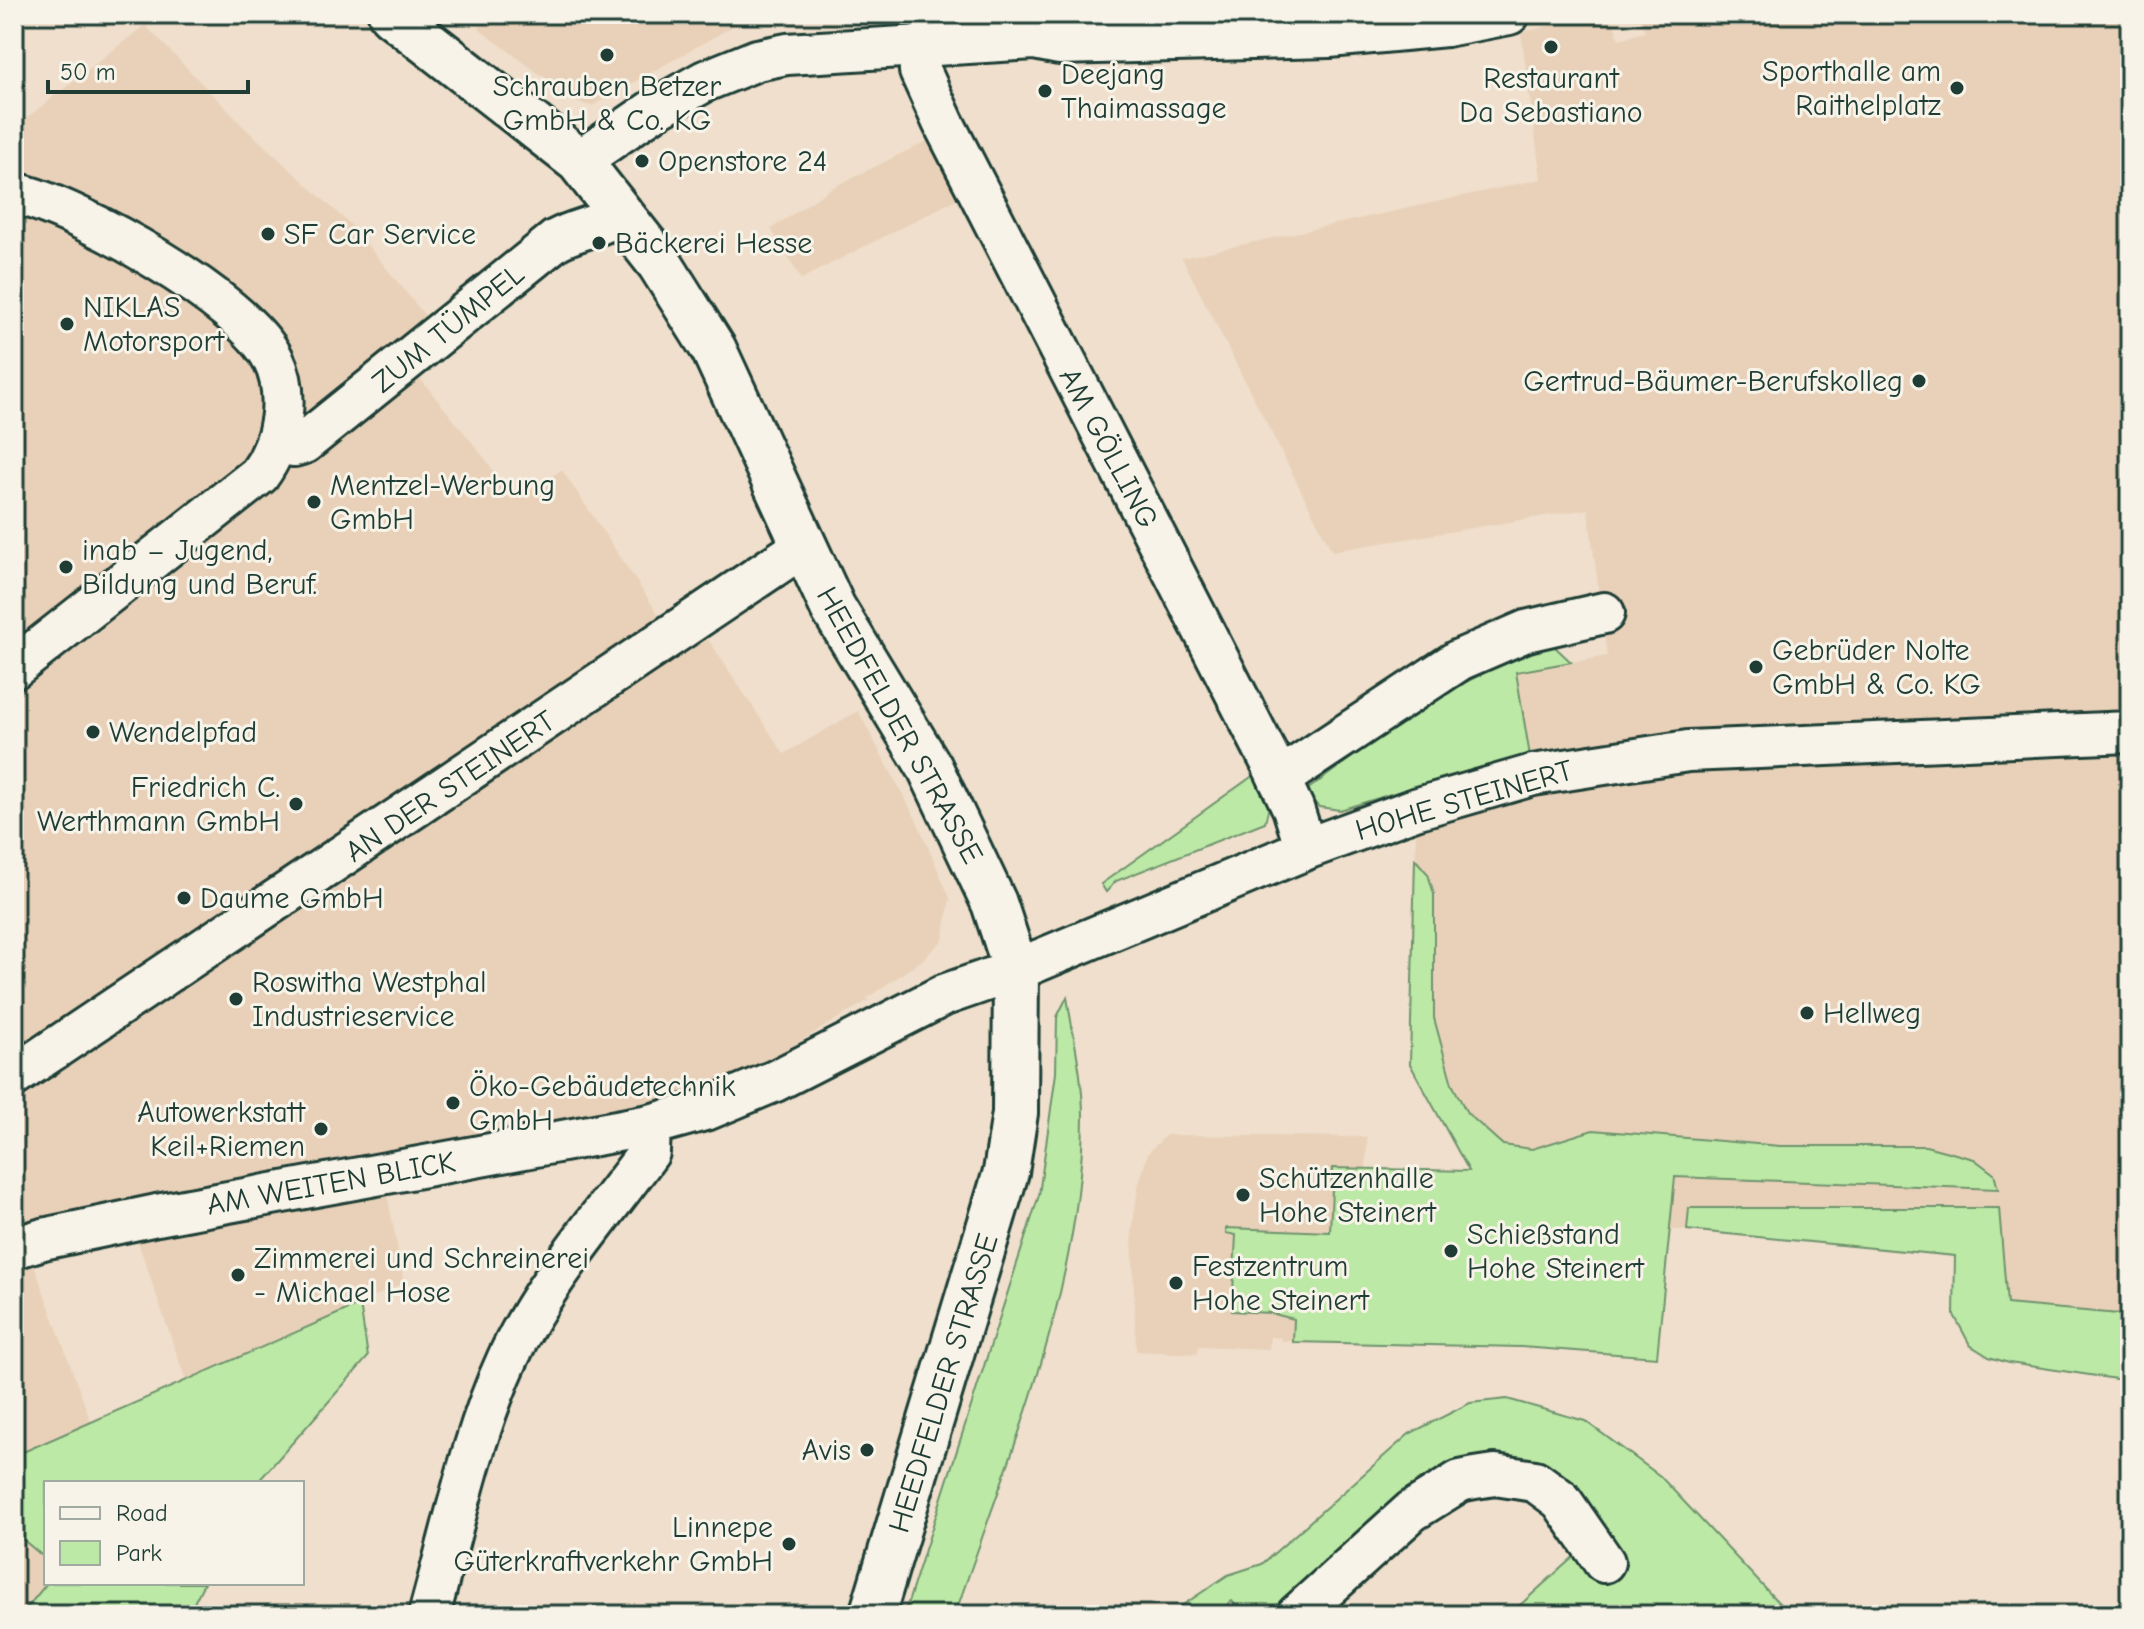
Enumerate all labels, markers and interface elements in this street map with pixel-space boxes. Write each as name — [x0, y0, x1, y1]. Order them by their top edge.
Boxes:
marker: Restaurant Da Sebastiano — [1542, 38, 1560, 56]
scale bar — [48, 44, 248, 94]
marker: Schrauben Betzer GmbH & Co. KG — [598, 46, 616, 64]
place label: Sporthalle am Raithelplatz — [1762, 54, 1941, 123]
place label: Deejang Thaimassage — [1061, 57, 1227, 126]
text: 50 m — [60, 58, 116, 86]
place label: Restaurant Da Sebastiano — [1459, 61, 1643, 130]
place label: Schrauben Betzer GmbH & Co. KG — [493, 69, 721, 138]
marker: Sporthalle am Raithelplatz — [1948, 79, 1966, 97]
marker: Deejang Thaimassage — [1036, 82, 1054, 100]
place label: Openstore 24 — [658, 144, 827, 179]
marker: Openstore 24 — [633, 152, 651, 170]
place label: SF Car Service — [284, 217, 476, 252]
marker: SF Car Service — [259, 225, 277, 243]
place label: Bäckerei Hesse — [615, 226, 812, 261]
marker: Bäckerei Hesse — [590, 234, 608, 252]
street label: ZUM TÜMPEL — [366, 257, 531, 400]
place label: NIKLAS Motorsport — [83, 290, 225, 359]
marker: NIKLAS Motorsport — [58, 315, 76, 333]
street label: AM GÖLLING — [1052, 362, 1165, 534]
place label: Gertrud-Bäumer-Berufskolleg — [1523, 364, 1903, 399]
marker: Gertrud-Bäumer-Berufskolleg — [1910, 372, 1928, 390]
place label: Mentzel-Werbung GmbH — [330, 468, 555, 537]
marker: Mentzel-Werbung GmbH — [305, 493, 323, 511]
place label: inab – Jugend, Bildung und Beruf. — [82, 533, 317, 602]
marker: inab – Jugend, Bildung und Beruf. — [57, 558, 75, 576]
street label: HEEDFELDER STRASSE — [809, 581, 990, 870]
place label: Gebrüder Nolte GmbH & Co. KG — [1772, 633, 1981, 702]
marker: Gebrüder Nolte GmbH & Co. KG — [1747, 658, 1765, 676]
street label: AN DER STEINERT — [339, 703, 562, 870]
place label: Wendelpfad — [109, 715, 257, 750]
marker: Wendelpfad — [84, 723, 102, 741]
street label: HOHE STEINERT — [1352, 753, 1577, 848]
place label: Friedrich C. Werthmann GmbH — [37, 770, 280, 839]
marker: Friedrich C. Werthmann GmbH — [287, 795, 305, 813]
place label: Daume GmbH — [200, 881, 384, 916]
marker: Daume GmbH — [175, 889, 193, 907]
place label: Roswitha Westphal Industrieservice — [252, 965, 487, 1034]
marker: Roswitha Westphal Industrieservice — [227, 990, 245, 1008]
place label: Hellweg — [1823, 996, 1921, 1031]
marker: Hellweg — [1798, 1004, 1816, 1022]
place label: Öko-Gebäudetechnik GmbH — [469, 1069, 736, 1138]
marker: Öko-Gebäudetechnik GmbH — [444, 1094, 462, 1112]
place label: Autowerkstatt Keil+Riemen — [137, 1095, 306, 1164]
marker: Autowerkstatt Keil+Riemen — [312, 1120, 330, 1138]
street label: AM WEITEN BLICK — [204, 1144, 458, 1223]
place label: Schützenhalle Hohe Steinert — [1259, 1161, 1437, 1230]
marker: Schützenhalle Hohe Steinert — [1234, 1186, 1252, 1204]
place label: Schießstand Hohe Steinert — [1467, 1217, 1645, 1286]
street label: HEEDFELDER STRASSE — [881, 1229, 1006, 1537]
place label: Zimmerei und Schreinerei - Michael Hose — [254, 1241, 589, 1310]
marker: Schießstand Hohe Steinert — [1442, 1242, 1460, 1260]
place label: Festzentrum Hohe Steinert — [1192, 1249, 1370, 1318]
marker: Zimmerei und Schreinerei - Michael Hose — [229, 1266, 247, 1284]
marker: Festzentrum Hohe Steinert — [1167, 1274, 1185, 1292]
place label: Avis — [802, 1433, 851, 1468]
marker: Avis — [858, 1441, 876, 1459]
legend — [44, 1481, 304, 1585]
text: Road — [116, 1499, 168, 1527]
place label: Linnepe Güterkraftverkehr GmbH — [453, 1510, 773, 1579]
marker: Linnepe Güterkraftverkehr GmbH — [780, 1535, 798, 1553]
text: Park — [116, 1539, 162, 1567]

